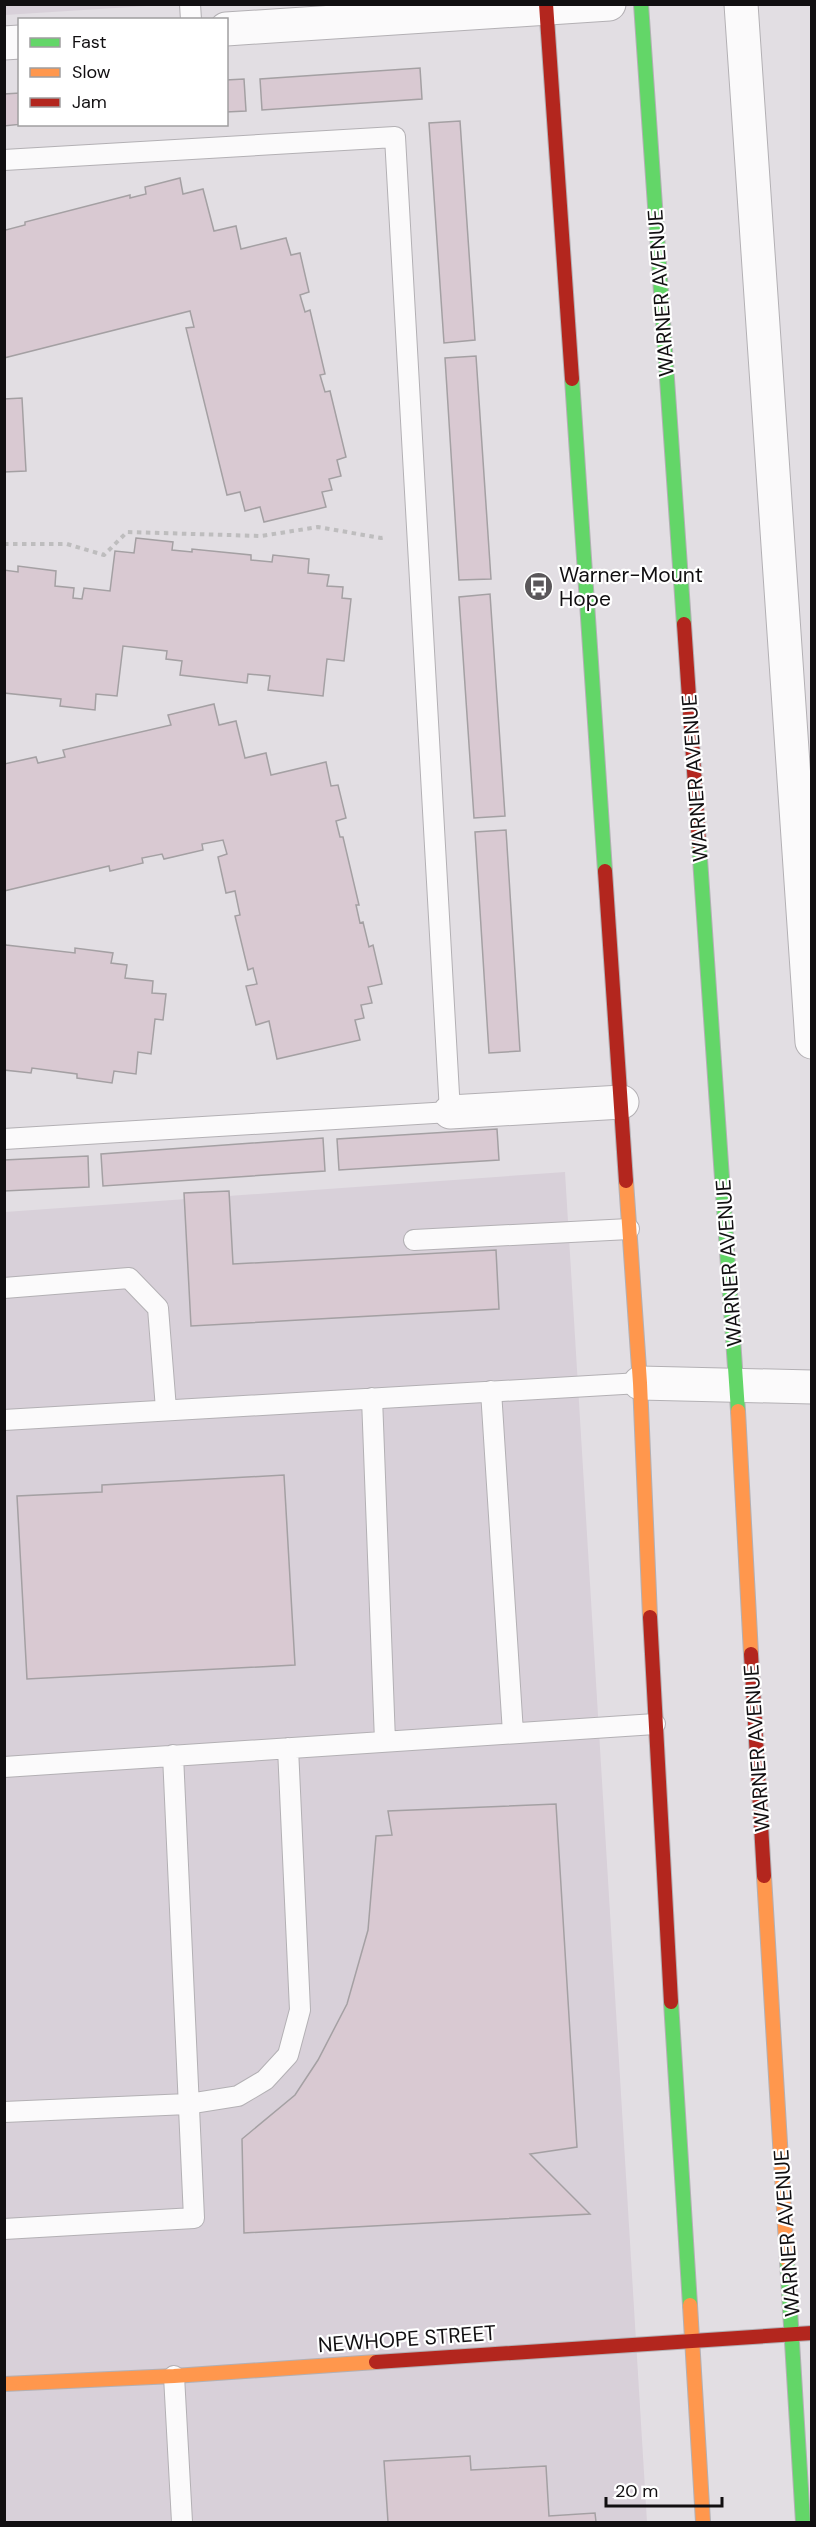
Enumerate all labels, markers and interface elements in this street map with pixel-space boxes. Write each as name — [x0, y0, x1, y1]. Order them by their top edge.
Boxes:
legend — [18, 18, 228, 126]
text: Fast — [72, 30, 107, 54]
text: Slow — [72, 60, 111, 84]
text: Jam — [72, 90, 107, 114]
street label: WARNER AVENUE — [641, 208, 681, 378]
place label: Warner-Mount Hope — [559, 561, 703, 613]
bus stop icon: Warner-Mount Hope — [522, 571, 554, 603]
street label: WARNER AVENUE — [675, 693, 715, 863]
street label: WARNER AVENUE — [709, 1178, 749, 1348]
street label: WARNER AVENUE — [737, 1663, 777, 1833]
street label: WARNER AVENUE — [767, 2148, 807, 2318]
street label: NEWHOPE STREET — [317, 2319, 497, 2359]
scale bar — [606, 2470, 722, 2508]
text: 20 m — [615, 2479, 658, 2503]

